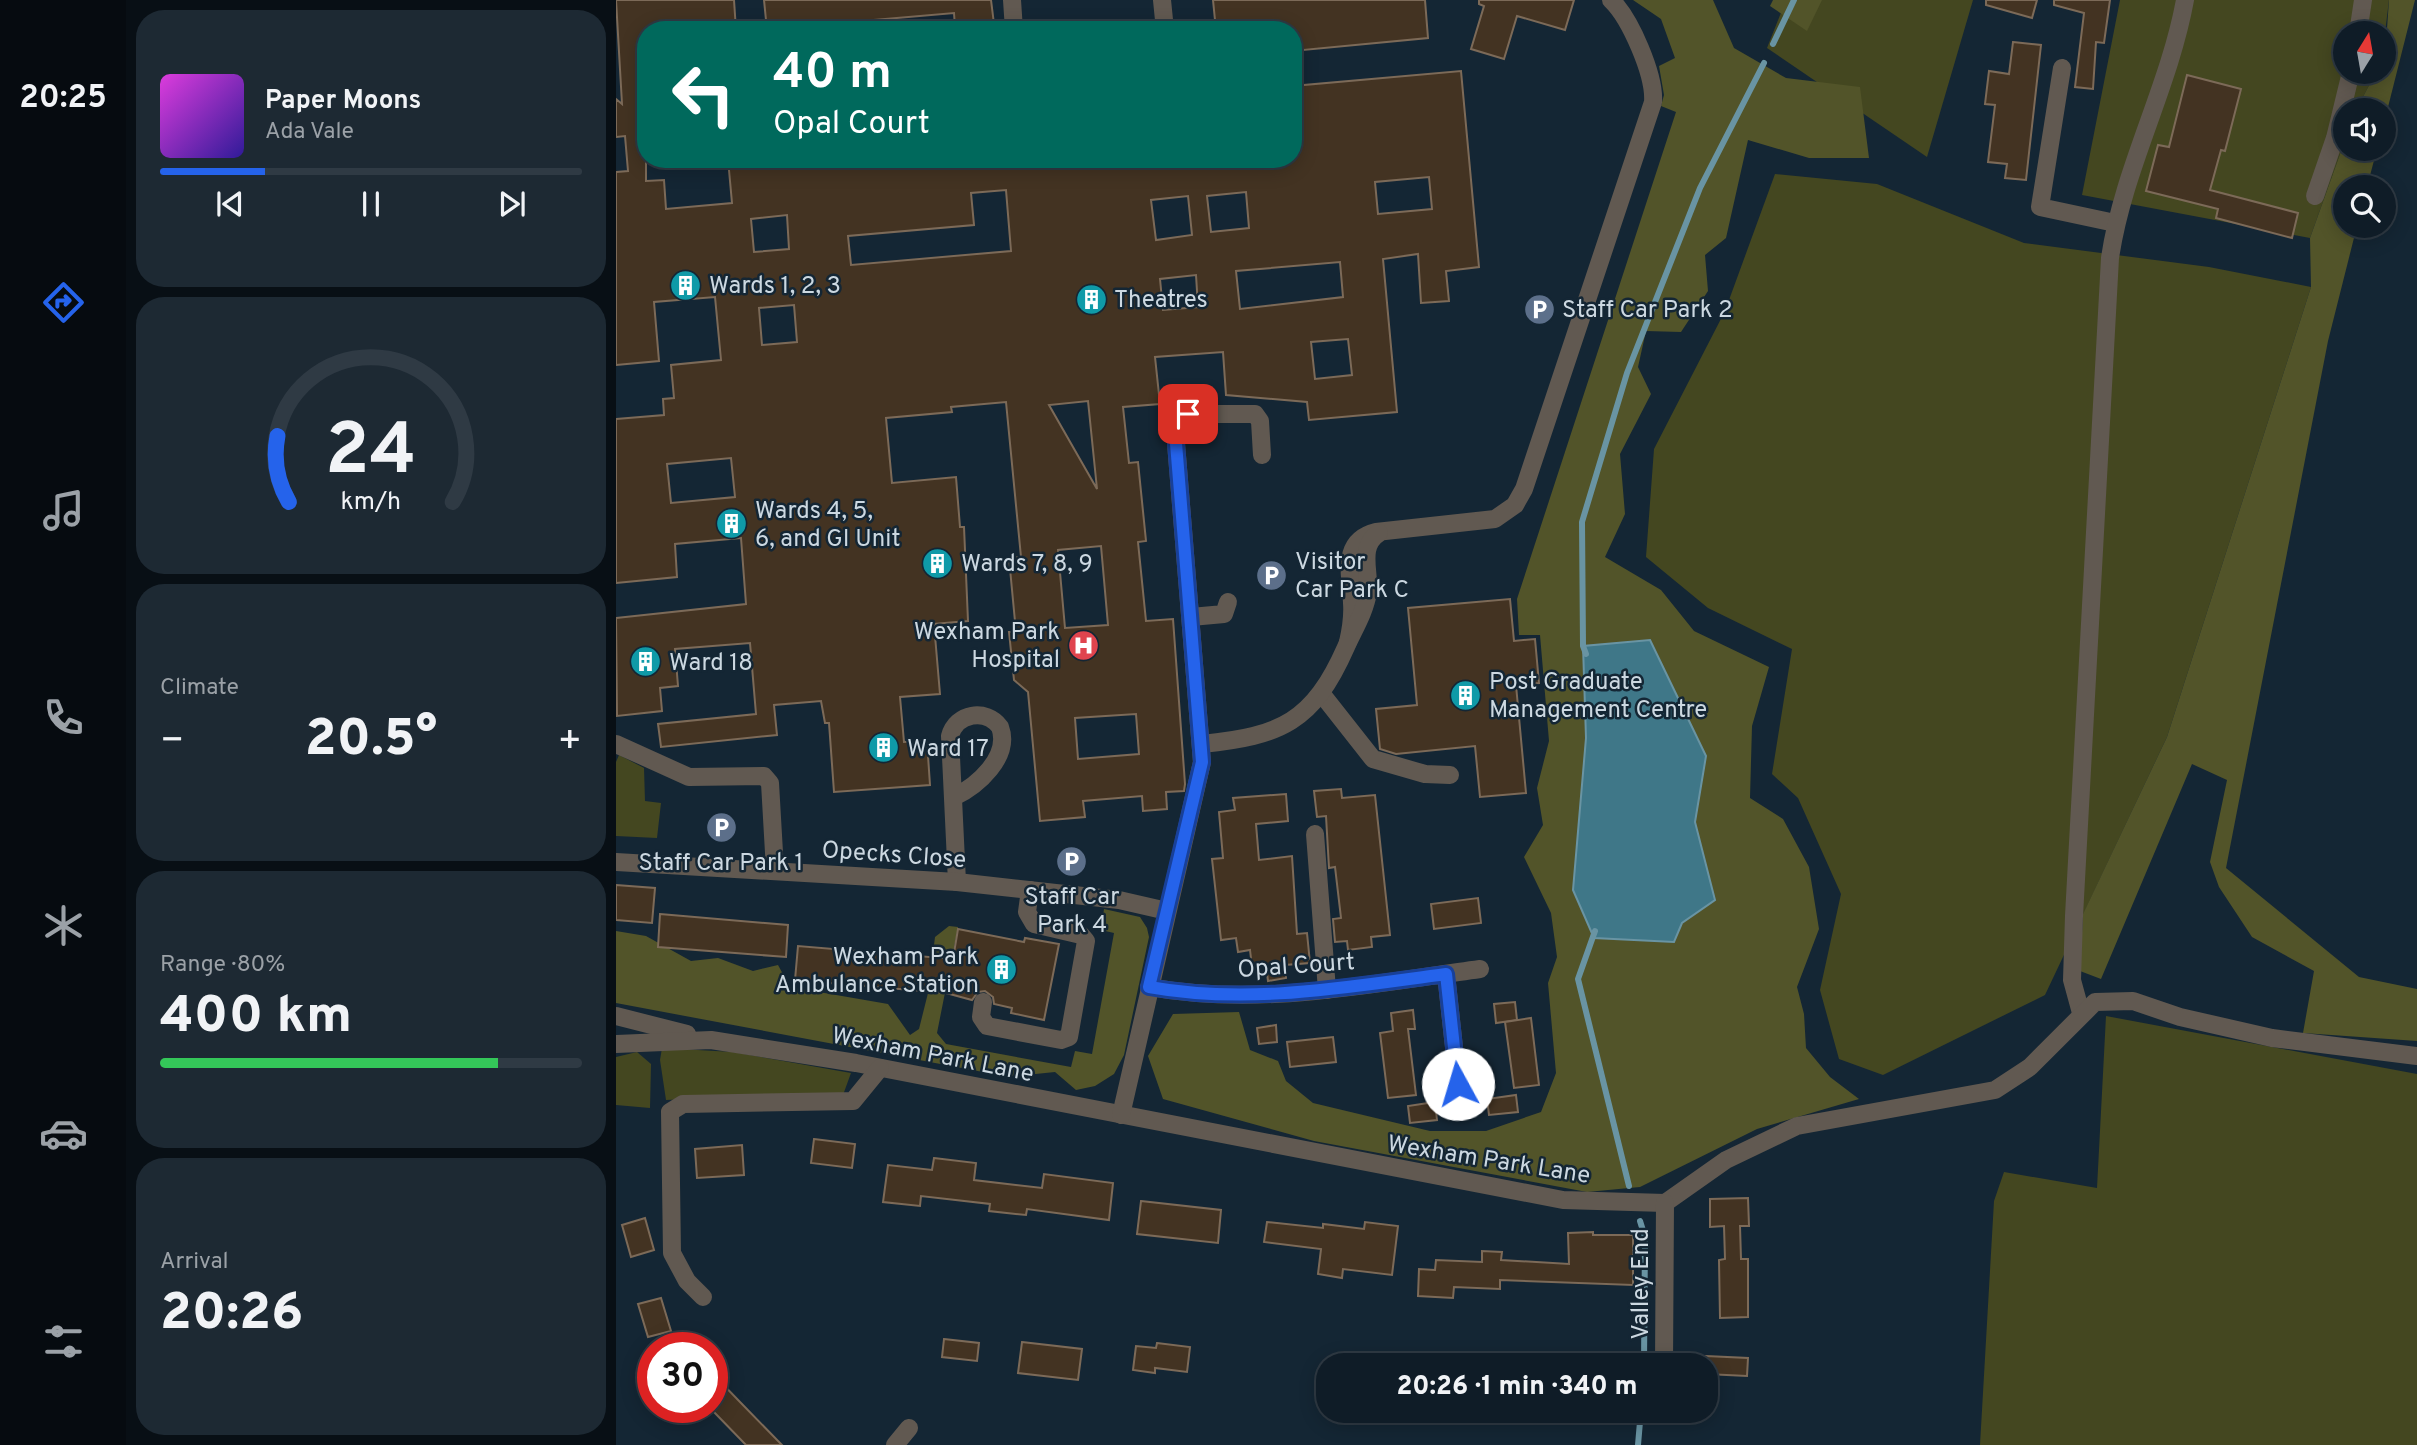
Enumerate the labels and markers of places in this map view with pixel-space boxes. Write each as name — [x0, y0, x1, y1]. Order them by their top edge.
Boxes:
building icon: Wards 1, 2, 3 — [669, 268, 703, 302]
place label: Wards 1, 2, 3 — [709, 272, 841, 302]
building icon: Theatres — [1074, 282, 1108, 316]
place label: Theatres — [1114, 286, 1208, 316]
parking icon: Staff Car Park 2 — [1522, 292, 1556, 326]
place label: Staff Car Park 2 — [1562, 296, 1733, 326]
pin — [1158, 384, 1218, 444]
place label: Wards 4, 5, 6, and GI Unit — [755, 497, 900, 555]
building icon: Wards 4, 5, 6, and GI Unit — [715, 507, 749, 541]
building icon: Wards 7, 8, 9 — [921, 546, 955, 580]
place label: Visitor Car Park C — [1295, 548, 1409, 606]
place label: Wards 7, 8, 9 — [961, 550, 1093, 580]
parking icon: Visitor Car Park C — [1255, 558, 1289, 592]
place label: Wexham Park Hospital — [914, 618, 1060, 676]
hospital icon: Wexham Park Hospital — [1066, 628, 1100, 662]
building icon: Ward 18 — [629, 645, 663, 679]
place label: Ward 18 — [669, 649, 753, 679]
place label: Post Graduate Management Centre — [1489, 668, 1707, 726]
building icon: Post Graduate Management Centre — [1449, 678, 1483, 712]
building icon: Ward 17 — [867, 731, 901, 765]
place label: Ward 17 — [907, 735, 989, 765]
parking icon: Staff Car Park 1 — [704, 811, 738, 845]
parking icon: Staff Car Park 4 — [1055, 845, 1089, 879]
place label: Staff Car Park 1 — [639, 849, 803, 879]
place label: Staff Car Park 4 — [1024, 883, 1120, 941]
place label: Wexham Park Ambulance Station — [775, 943, 979, 1001]
building icon: Wexham Park Ambulance Station — [985, 953, 1019, 987]

